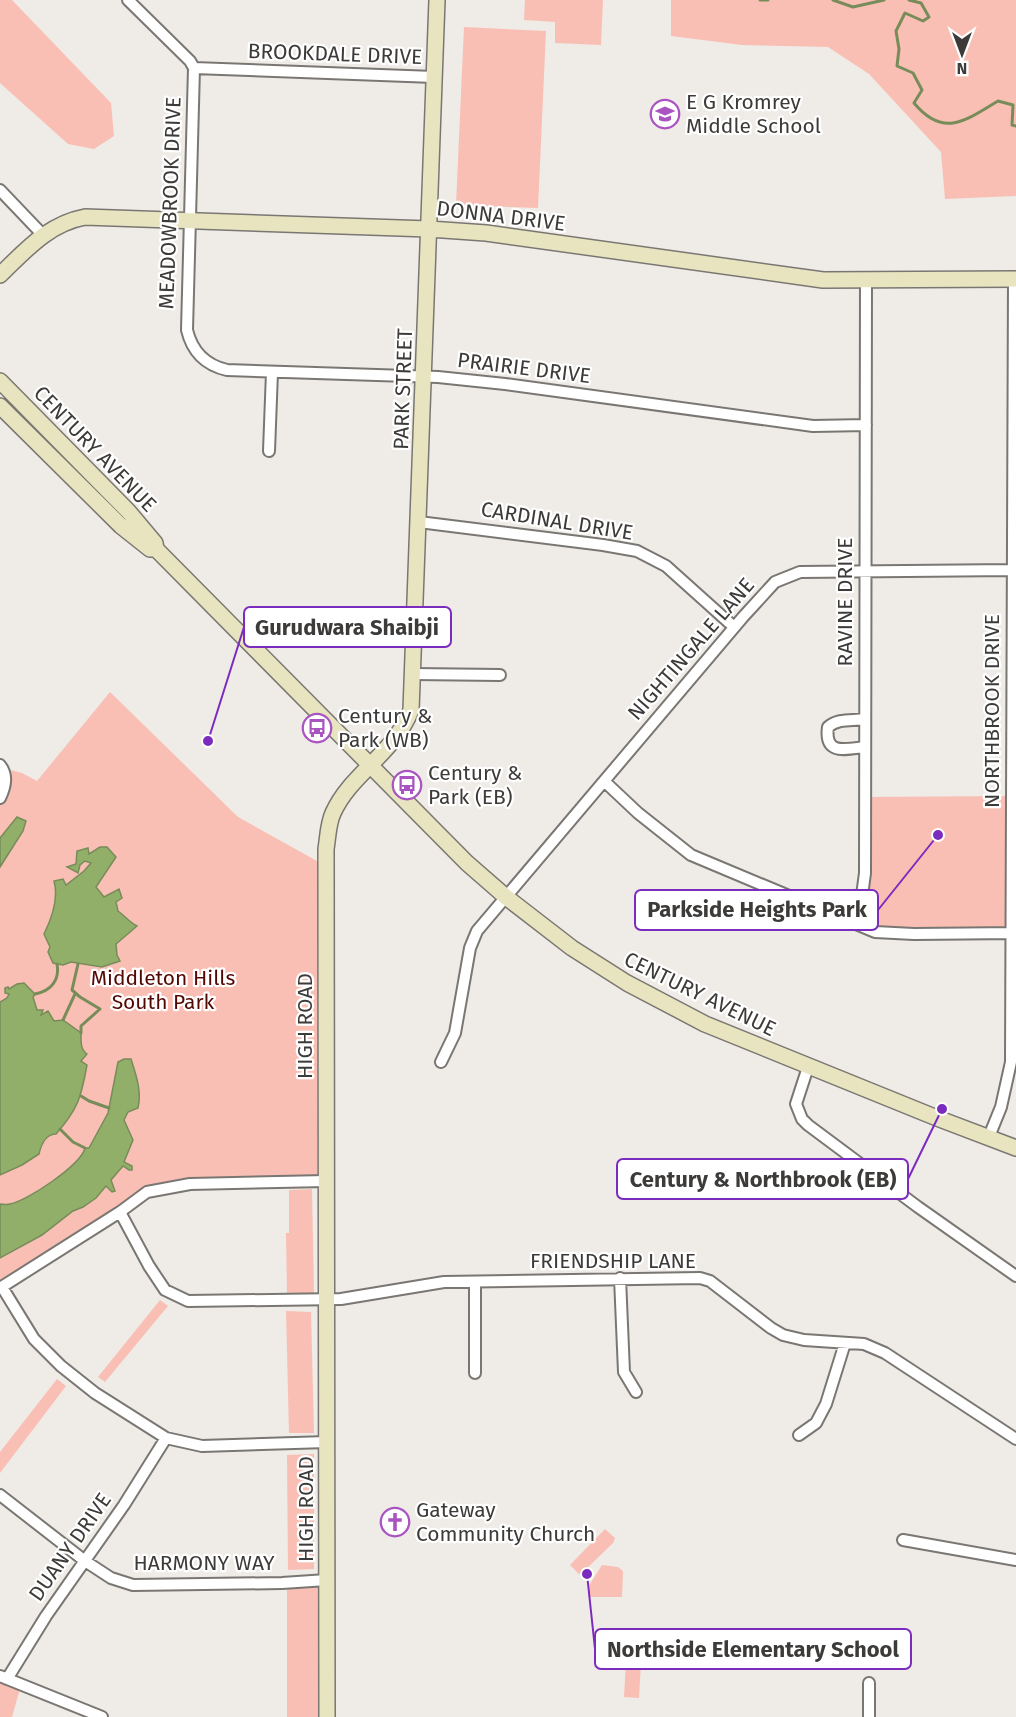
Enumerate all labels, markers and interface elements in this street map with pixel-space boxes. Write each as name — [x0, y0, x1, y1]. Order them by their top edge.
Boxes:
north arrow — [932, 24, 992, 84]
street label: BROOKDALE DRIVE — [247, 38, 423, 70]
text: N — [957, 59, 967, 78]
place label: E G Kromrey Middle School — [686, 89, 821, 139]
street label: MEADOWBROOK DRIVE — [153, 96, 187, 310]
school or university icon: E G Kromrey Middle School — [649, 98, 681, 130]
street label: DONNA DRIVE — [435, 195, 567, 237]
street label: PARK STREET — [388, 328, 418, 450]
street label: PRAIRIE DRIVE — [456, 347, 592, 389]
street label: CENTURY AVENUE — [28, 380, 162, 518]
street label: CARDINAL DRIVE — [479, 496, 635, 546]
street label: RAVINE DRIVE — [832, 538, 858, 666]
street label: NIGHTINGALE LANE — [622, 573, 760, 725]
callout: Gurudwara Shaibji — [244, 607, 451, 647]
text: Gurudwara Shaibji — [255, 614, 439, 641]
street label: NORTHBROOK DRIVE — [979, 614, 1005, 808]
place label: Century & Park (WB) — [338, 703, 432, 753]
bus stop icon: Century & Park (WB) — [301, 712, 333, 744]
place label: Century & Park (EB) — [428, 760, 522, 810]
bus stop icon: Century & Park (EB) — [391, 769, 423, 801]
callout: Parkside Heights Park — [635, 890, 878, 930]
text: Parkside Heights Park — [647, 896, 868, 923]
street label: CENTURY AVENUE — [620, 946, 780, 1042]
park label: Middleton Hills South Park — [91, 965, 235, 1015]
street label: HIGH ROAD — [292, 973, 318, 1079]
callout: Century & Northbrook (EB) — [617, 1159, 908, 1199]
text: Century & Northbrook (EB) — [630, 1166, 896, 1193]
street label: FRIENDSHIP LANE — [530, 1248, 696, 1274]
street label: HIGH ROAD — [293, 1456, 319, 1562]
street label: DUANY DRIVE — [23, 1488, 117, 1606]
place label: Gateway Community Church — [416, 1497, 595, 1547]
church icon: Gateway Community Church — [379, 1506, 411, 1538]
street label: HARMONY WAY — [133, 1550, 275, 1576]
callout: Northside Elementary School — [595, 1629, 911, 1669]
text: Northside Elementary School — [607, 1636, 899, 1663]

